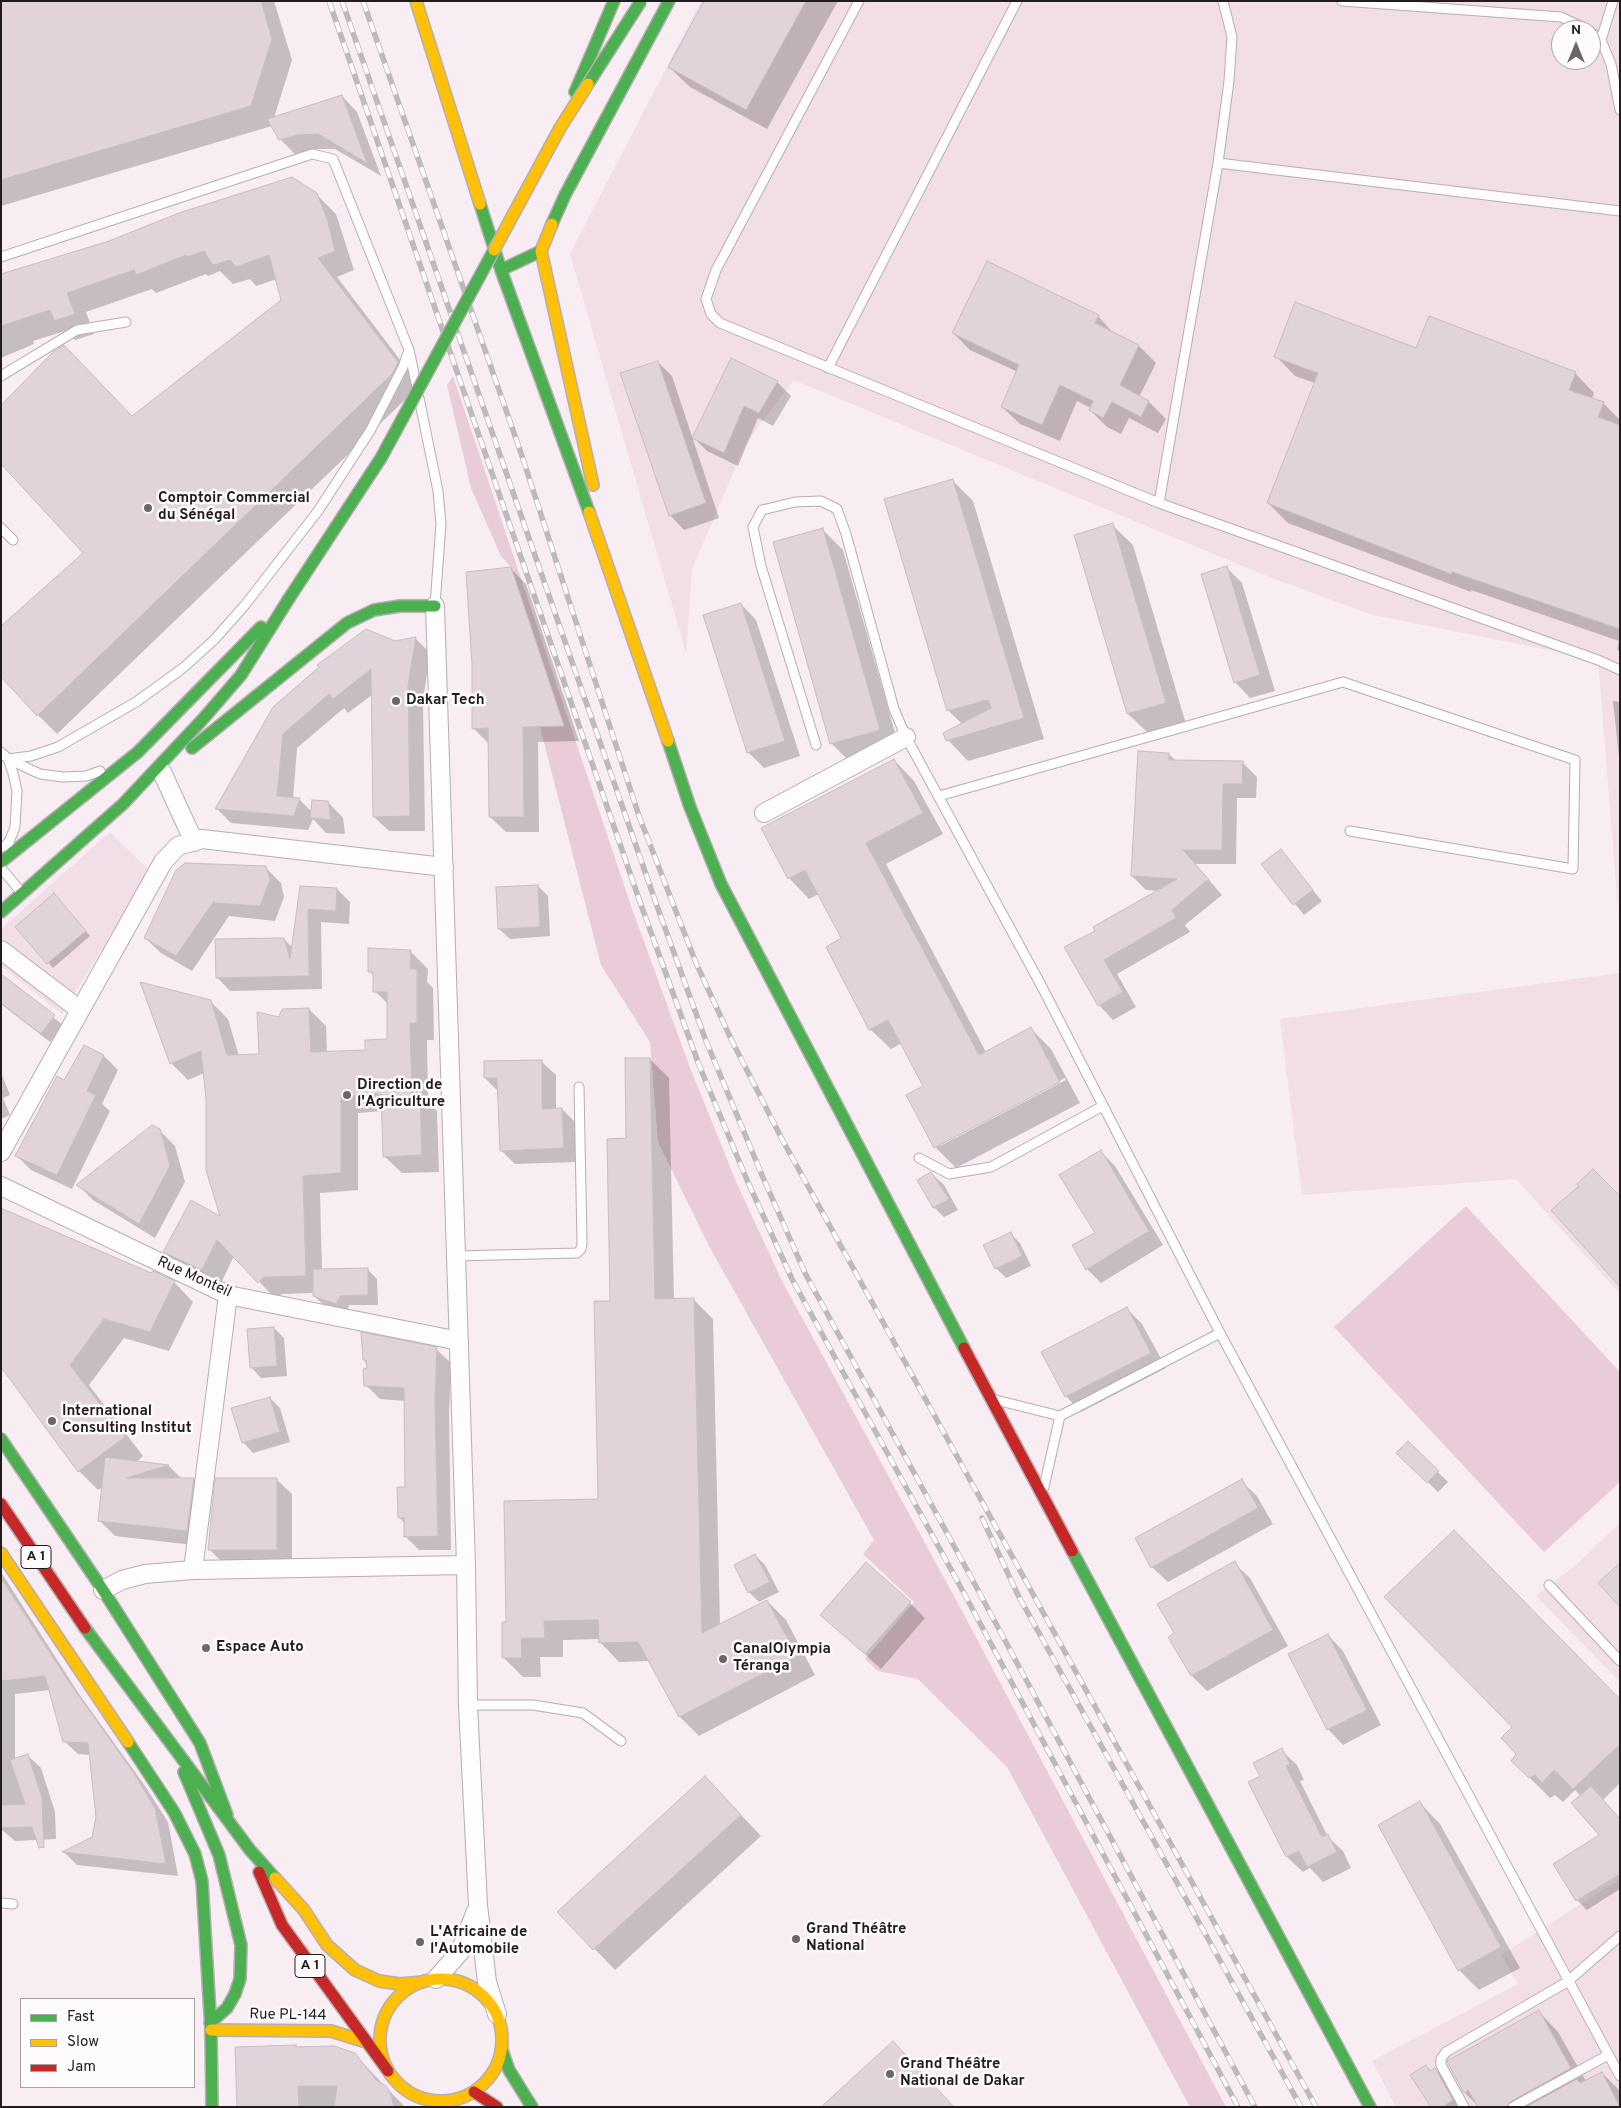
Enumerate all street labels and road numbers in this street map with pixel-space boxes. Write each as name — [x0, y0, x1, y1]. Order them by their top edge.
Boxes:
street label: Rue Monteil — [154, 1254, 234, 1302]
road number: A 1 — [21, 1545, 51, 1568]
road number: A 1 — [295, 1954, 325, 1978]
street label: Rue PL-144 — [249, 2006, 327, 2026]

